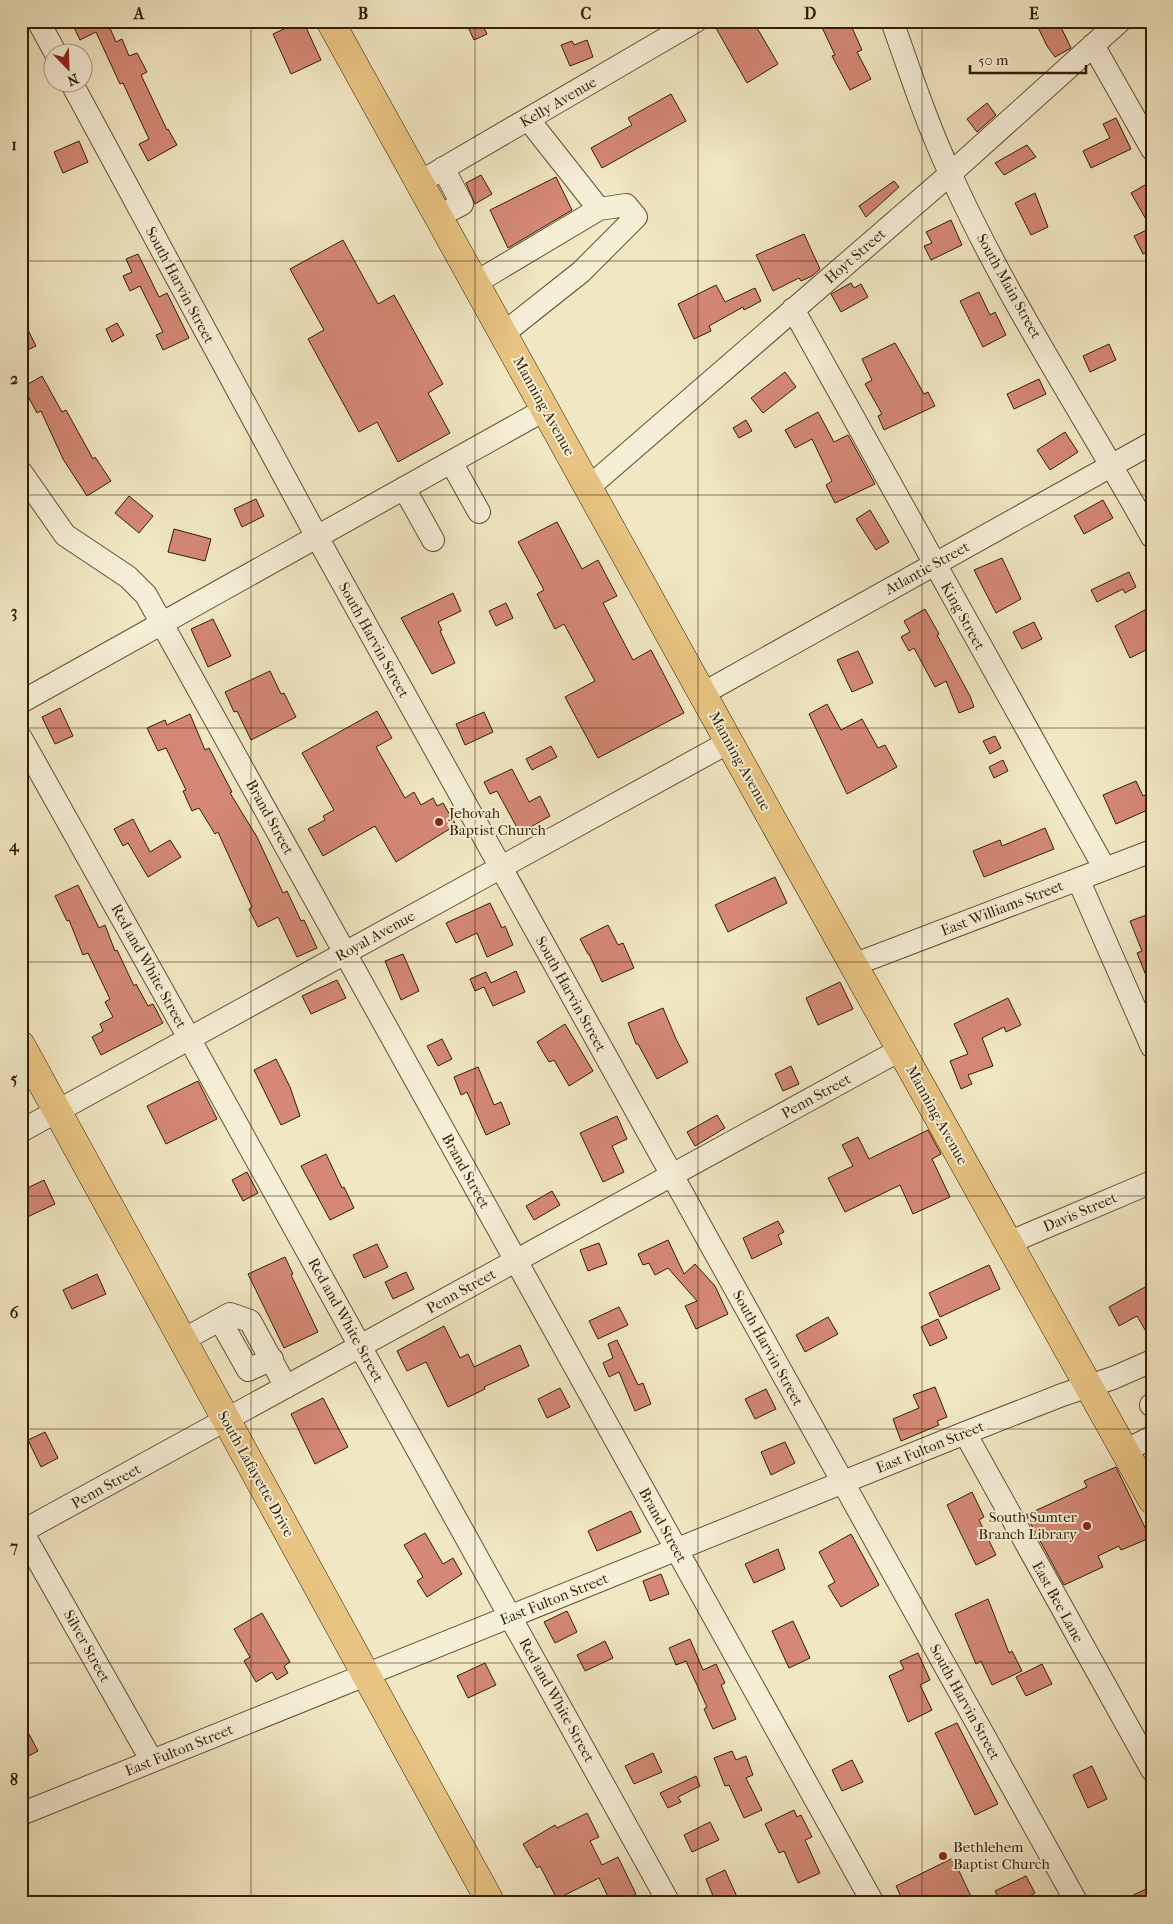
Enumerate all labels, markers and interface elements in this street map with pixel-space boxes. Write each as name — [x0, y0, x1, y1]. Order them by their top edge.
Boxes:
text: A — [133, 4, 145, 23]
text: B — [358, 4, 368, 23]
text: C — [581, 4, 592, 23]
text: D — [804, 4, 816, 23]
text: E — [1029, 4, 1039, 23]
north arrow — [42, 42, 92, 92]
scale bar — [970, 42, 1087, 74]
text: 50 m — [978, 51, 1009, 69]
text: N — [64, 70, 81, 90]
street label: Kelly Avenue — [516, 73, 600, 131]
text: 1 — [11, 135, 17, 154]
street label: South Harvin Street — [142, 224, 219, 347]
street label: Hoyt Street — [821, 224, 890, 287]
street label: South Main Street — [973, 230, 1046, 342]
street label: Manning Avenue — [509, 353, 579, 459]
text: 2 — [10, 369, 18, 388]
street label: Atlantic Street — [881, 537, 973, 599]
street label: South Harvin Street — [335, 579, 414, 701]
street label: King Street — [937, 579, 989, 654]
text: 3 — [11, 602, 17, 622]
street label: Manning Avenue — [705, 708, 775, 814]
street label: Brand Street — [242, 776, 298, 858]
place label: Jehovah Baptist Church — [448, 804, 546, 839]
marker: Jehovah Baptist Church — [433, 816, 445, 828]
text: 4 — [8, 836, 20, 856]
street label: East Williams Street — [938, 876, 1066, 940]
street label: Red and White Street — [107, 901, 191, 1032]
street label: Royal Avenue — [332, 906, 418, 965]
street label: South Harvin Street — [532, 933, 611, 1055]
street label: Manning Avenue — [902, 1062, 972, 1168]
text: 5 — [11, 1069, 18, 1088]
street label: Penn Street — [778, 1069, 854, 1122]
street label: Brand Street — [438, 1130, 494, 1212]
street label: Davis Street — [1040, 1188, 1120, 1236]
street label: Red and White Street — [304, 1255, 388, 1386]
street label: Penn Street — [423, 1264, 499, 1317]
street label: South Harvin Street — [729, 1287, 808, 1409]
text: 6 — [10, 1303, 19, 1322]
street label: South Lafayette Drive — [214, 1408, 298, 1541]
street label: East Fulton Street — [873, 1417, 987, 1477]
street label: Penn Street — [68, 1459, 144, 1512]
street label: Brand Street — [635, 1484, 691, 1566]
place label: South Sumter Branch Library — [978, 1508, 1078, 1543]
marker: South Sumter Branch Library — [1081, 1520, 1093, 1532]
text: 7 — [9, 1537, 18, 1556]
street label: East Bee Lane — [1028, 1558, 1088, 1646]
street label: East Fulton Street — [497, 1569, 611, 1629]
street label: Silver Street — [60, 1607, 115, 1686]
street label: Red and White Street — [515, 1635, 599, 1766]
street label: South Harvin Street — [926, 1641, 1005, 1763]
street label: East Fulton Street — [122, 1720, 236, 1780]
text: 8 — [10, 1770, 18, 1789]
place label: Bethlehem Baptist Church — [953, 1838, 1050, 1873]
marker: Bethlehem Baptist Church — [937, 1850, 949, 1862]

